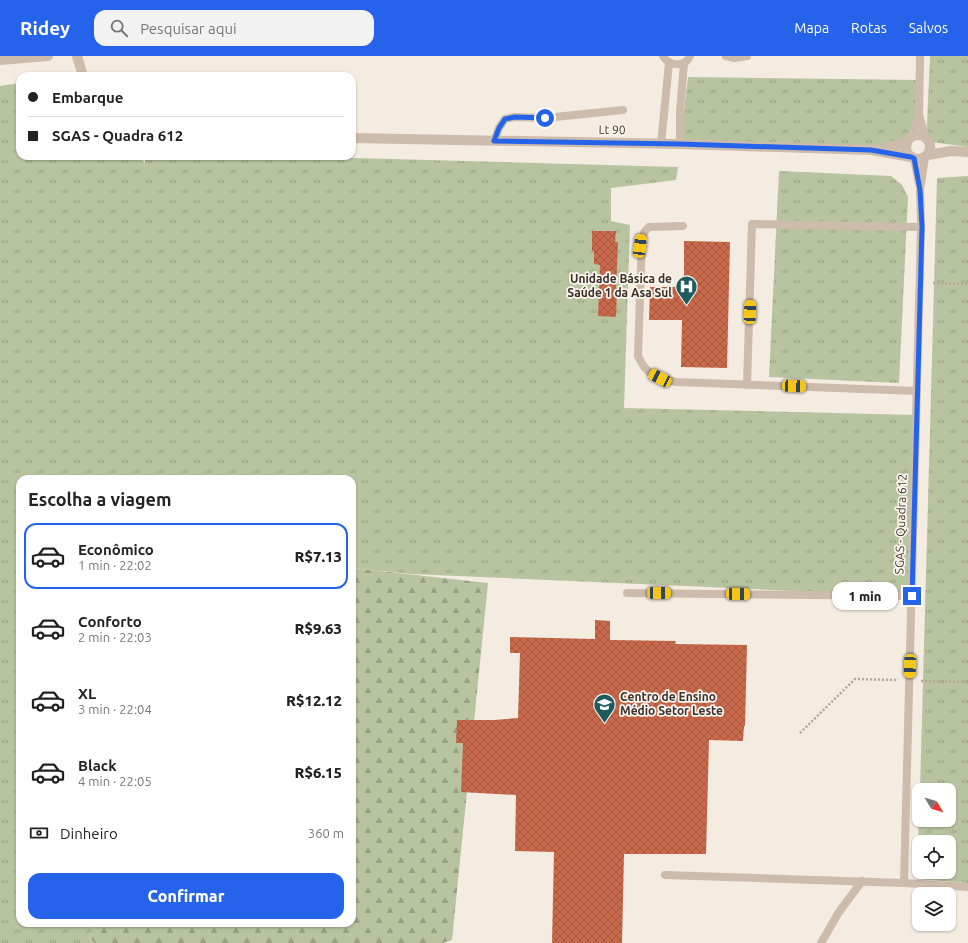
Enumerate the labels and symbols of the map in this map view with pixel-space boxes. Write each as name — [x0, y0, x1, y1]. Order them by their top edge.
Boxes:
route start — [536, 109, 554, 127]
street label: Lt 90 — [598, 123, 626, 136]
car — [633, 233, 647, 259]
place label: Unidade Básica de Saúde 1 da Asa Sul — [567, 272, 672, 299]
hospital icon: Unidade Básica de Saúde 1 da Asa Sul — [674, 273, 700, 306]
car — [744, 300, 756, 324]
car — [647, 367, 673, 389]
car — [782, 380, 806, 392]
street label: SGAS - Quadra 612 — [892, 473, 909, 574]
callout: 1 min — [832, 582, 898, 610]
car — [647, 587, 671, 599]
route end — [903, 587, 921, 605]
car — [726, 588, 750, 600]
car — [904, 654, 916, 678]
place label: Centro de Ensino Médio Setor Leste — [620, 690, 723, 717]
school or university icon: Centro de Ensino Médio Setor Leste — [592, 691, 618, 724]
north arrow — [912, 783, 956, 827]

